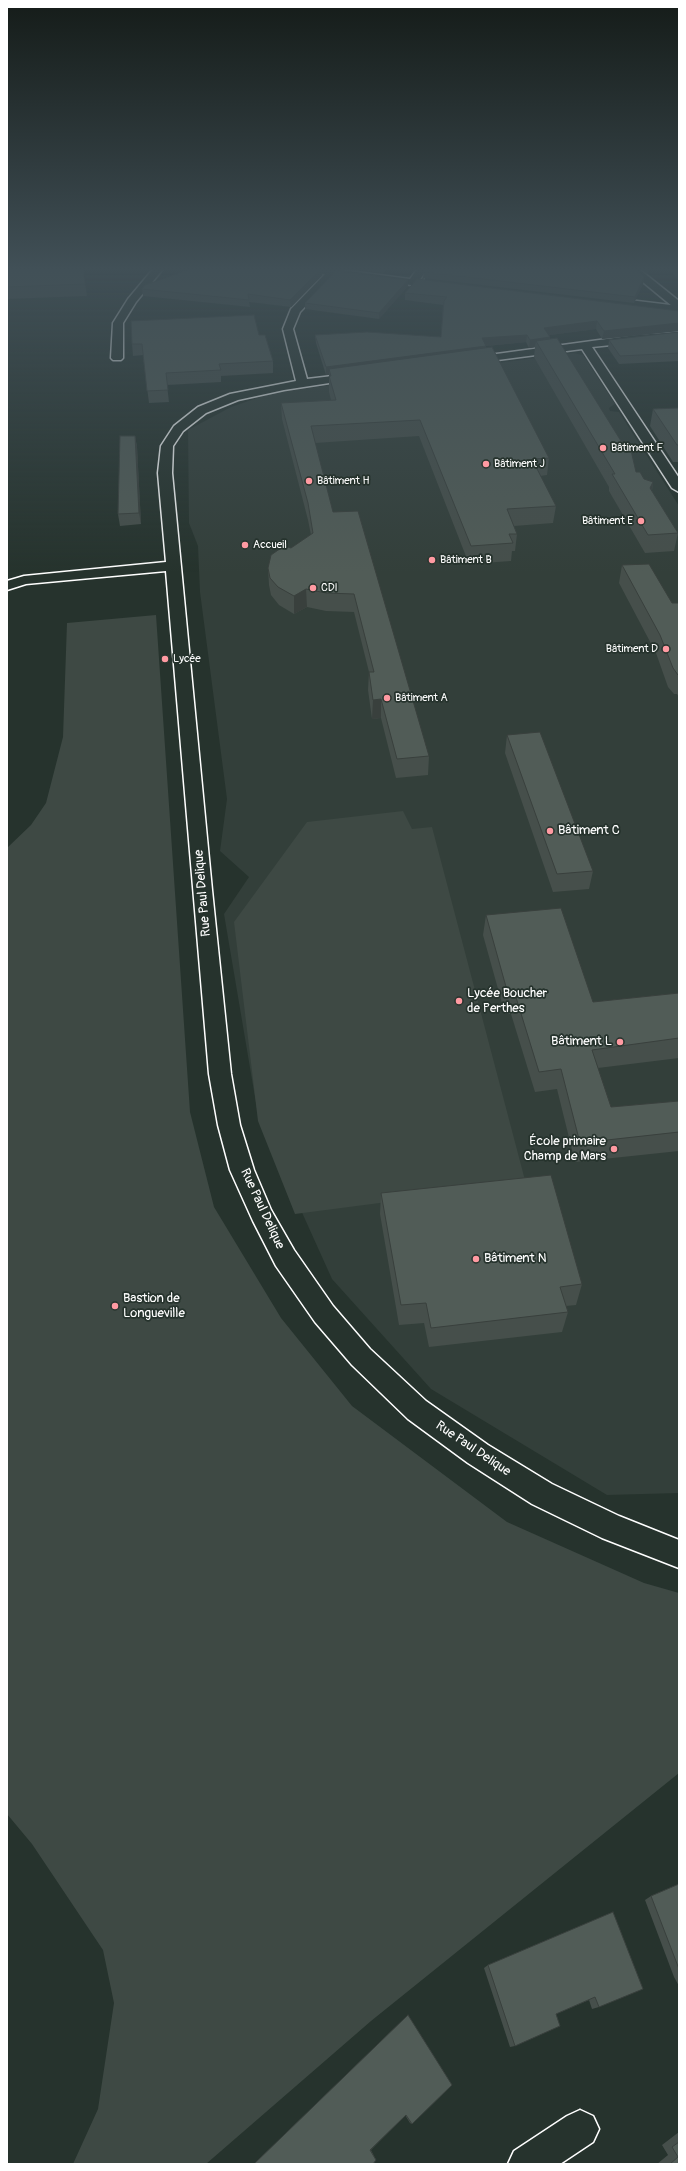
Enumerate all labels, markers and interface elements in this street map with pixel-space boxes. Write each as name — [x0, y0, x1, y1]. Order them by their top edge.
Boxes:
place label: Bâtiment F — [611, 441, 663, 455]
marker: Bâtiment F — [598, 443, 608, 453]
place label: Bâtiment J — [494, 457, 545, 471]
marker: Bâtiment J — [481, 459, 491, 469]
place label: Bâtiment H — [317, 474, 369, 488]
marker: Bâtiment H — [304, 476, 314, 486]
place label: Bâtiment E — [582, 514, 633, 528]
marker: Bâtiment E — [636, 516, 646, 526]
place label: Accueil — [253, 538, 287, 552]
marker: Accueil — [240, 540, 250, 550]
place label: Bâtiment B — [440, 553, 492, 567]
marker: Bâtiment B — [427, 555, 437, 565]
place label: CDI — [321, 581, 338, 595]
marker: CDI — [308, 583, 318, 593]
place label: Bâtiment D — [606, 642, 658, 656]
marker: Bâtiment D — [661, 644, 671, 654]
place label: Lycée — [173, 652, 201, 666]
marker: Lycée — [160, 654, 170, 664]
place label: Bâtiment A — [395, 691, 448, 705]
marker: Bâtiment A — [382, 693, 392, 703]
place label: Bâtiment C — [558, 823, 620, 839]
marker: Bâtiment C — [545, 826, 555, 836]
street label: Rue Paul Delique — [191, 849, 215, 937]
place label: Lycée Boucher de Perthes — [467, 986, 547, 1017]
marker: Lycée Boucher de Perthes — [454, 996, 464, 1006]
place label: Bâtiment L — [551, 1034, 612, 1050]
marker: Bâtiment L — [615, 1037, 625, 1047]
place label: École primaire Champ de Mars — [524, 1134, 606, 1165]
marker: École primaire Champ de Mars — [609, 1144, 619, 1154]
street label: Rue Paul Delique — [237, 1166, 287, 1252]
place label: Bâtiment N — [484, 1251, 546, 1267]
marker: Bâtiment N — [471, 1254, 481, 1264]
place label: Bastion de Longueville — [123, 1291, 185, 1322]
marker: Bastion de Longueville — [110, 1301, 120, 1311]
street label: Rue Paul Delique — [432, 1418, 514, 1480]

